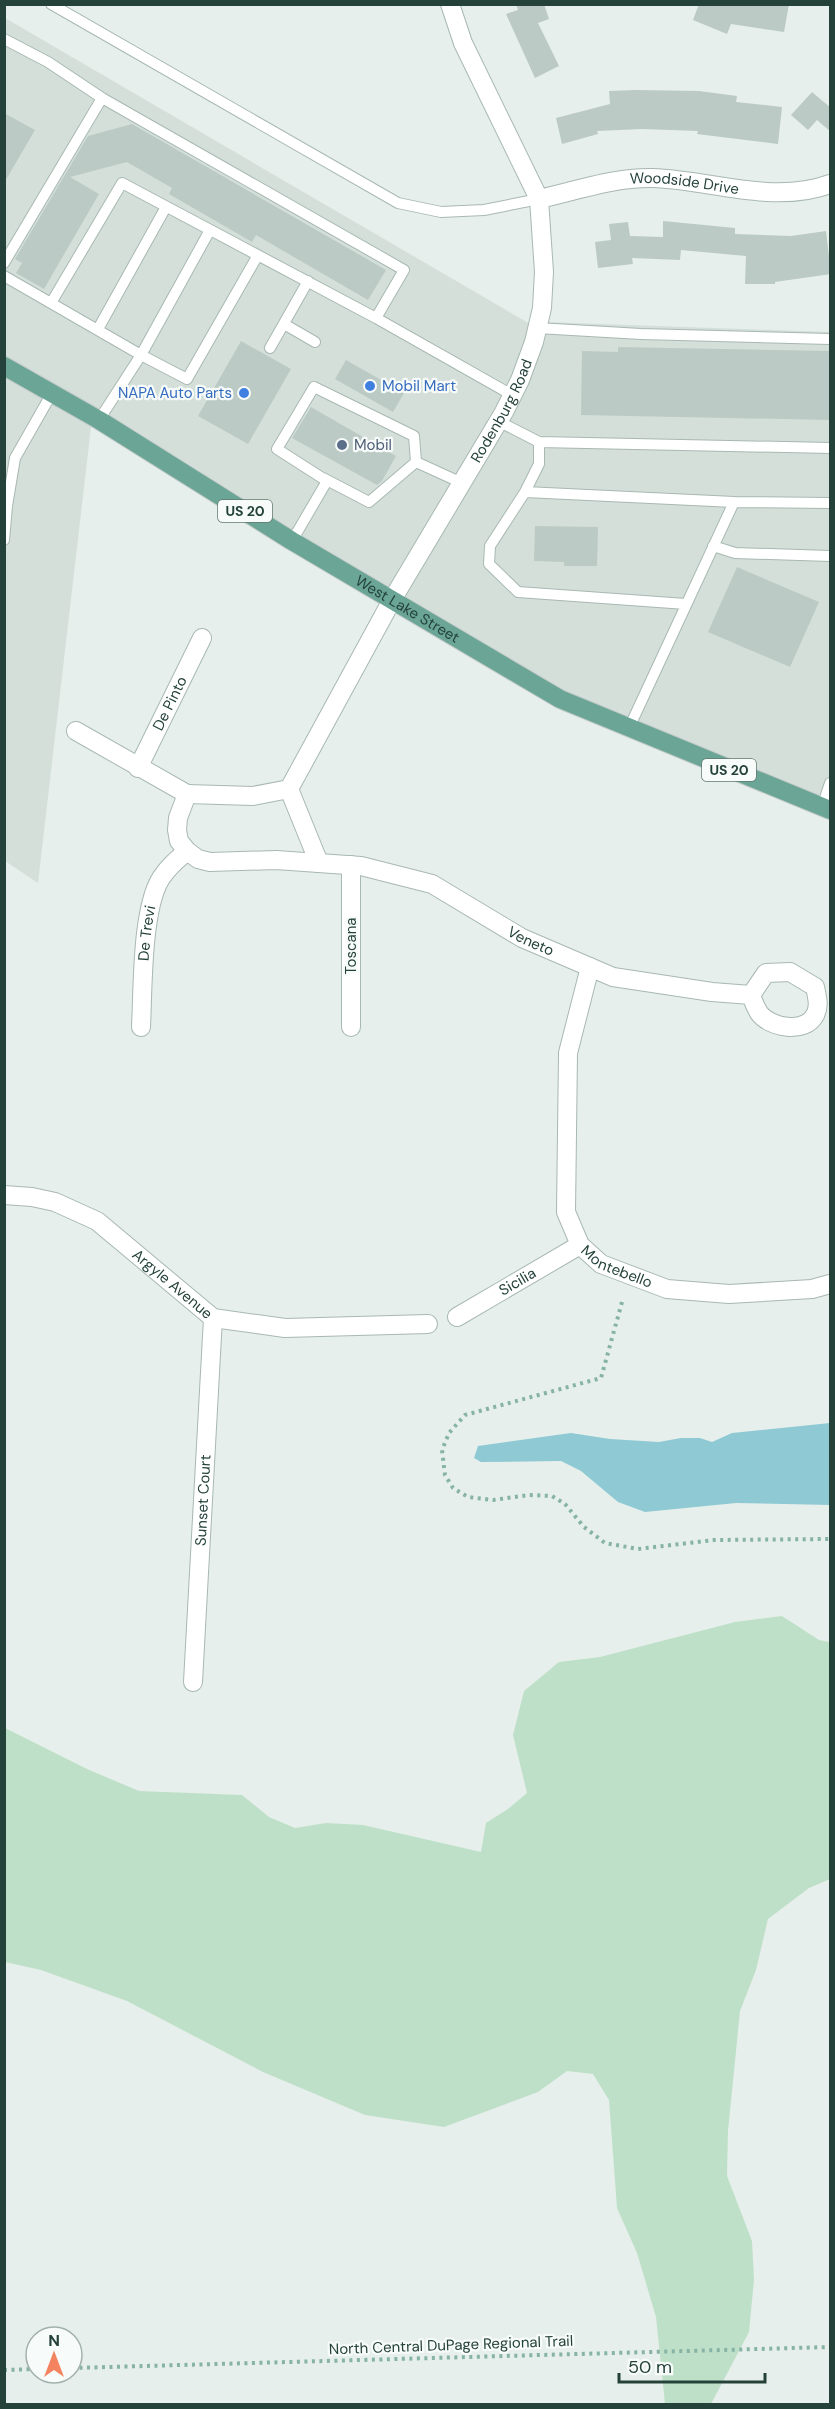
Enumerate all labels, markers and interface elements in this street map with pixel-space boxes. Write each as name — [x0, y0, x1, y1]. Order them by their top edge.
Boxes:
street label: Woodside Drive — [629, 168, 740, 199]
street label: Rodenburg Road — [466, 356, 537, 466]
place label: Mobil Mart — [382, 376, 456, 396]
marker: Mobil Mart — [363, 379, 377, 393]
place label: NAPA Auto Parts — [118, 383, 232, 403]
marker: NAPA Auto Parts — [237, 386, 251, 400]
place label: Mobil — [354, 435, 392, 455]
marker: Mobil — [335, 438, 349, 452]
road number: US 20 — [218, 500, 272, 522]
street label: West Lake Street — [352, 571, 463, 648]
street label: De Pinto — [148, 673, 192, 734]
road number: US 20 — [702, 759, 756, 781]
street label: De Trevi — [134, 904, 160, 962]
street label: Toscana — [341, 917, 361, 975]
street label: Veneto — [504, 922, 557, 961]
street label: Montebello — [577, 1241, 655, 1293]
street label: Argyle Avenue — [128, 1245, 217, 1323]
street label: Sicilia — [495, 1263, 540, 1300]
street label: Sunset Court — [190, 1454, 215, 1546]
north arrow — [24, 2325, 84, 2385]
text: N — [48, 2330, 60, 2351]
street label: North Central DuPage Regional Trail — [329, 2331, 573, 2359]
scale bar — [619, 2346, 764, 2384]
text: 50 m — [628, 2355, 672, 2379]

